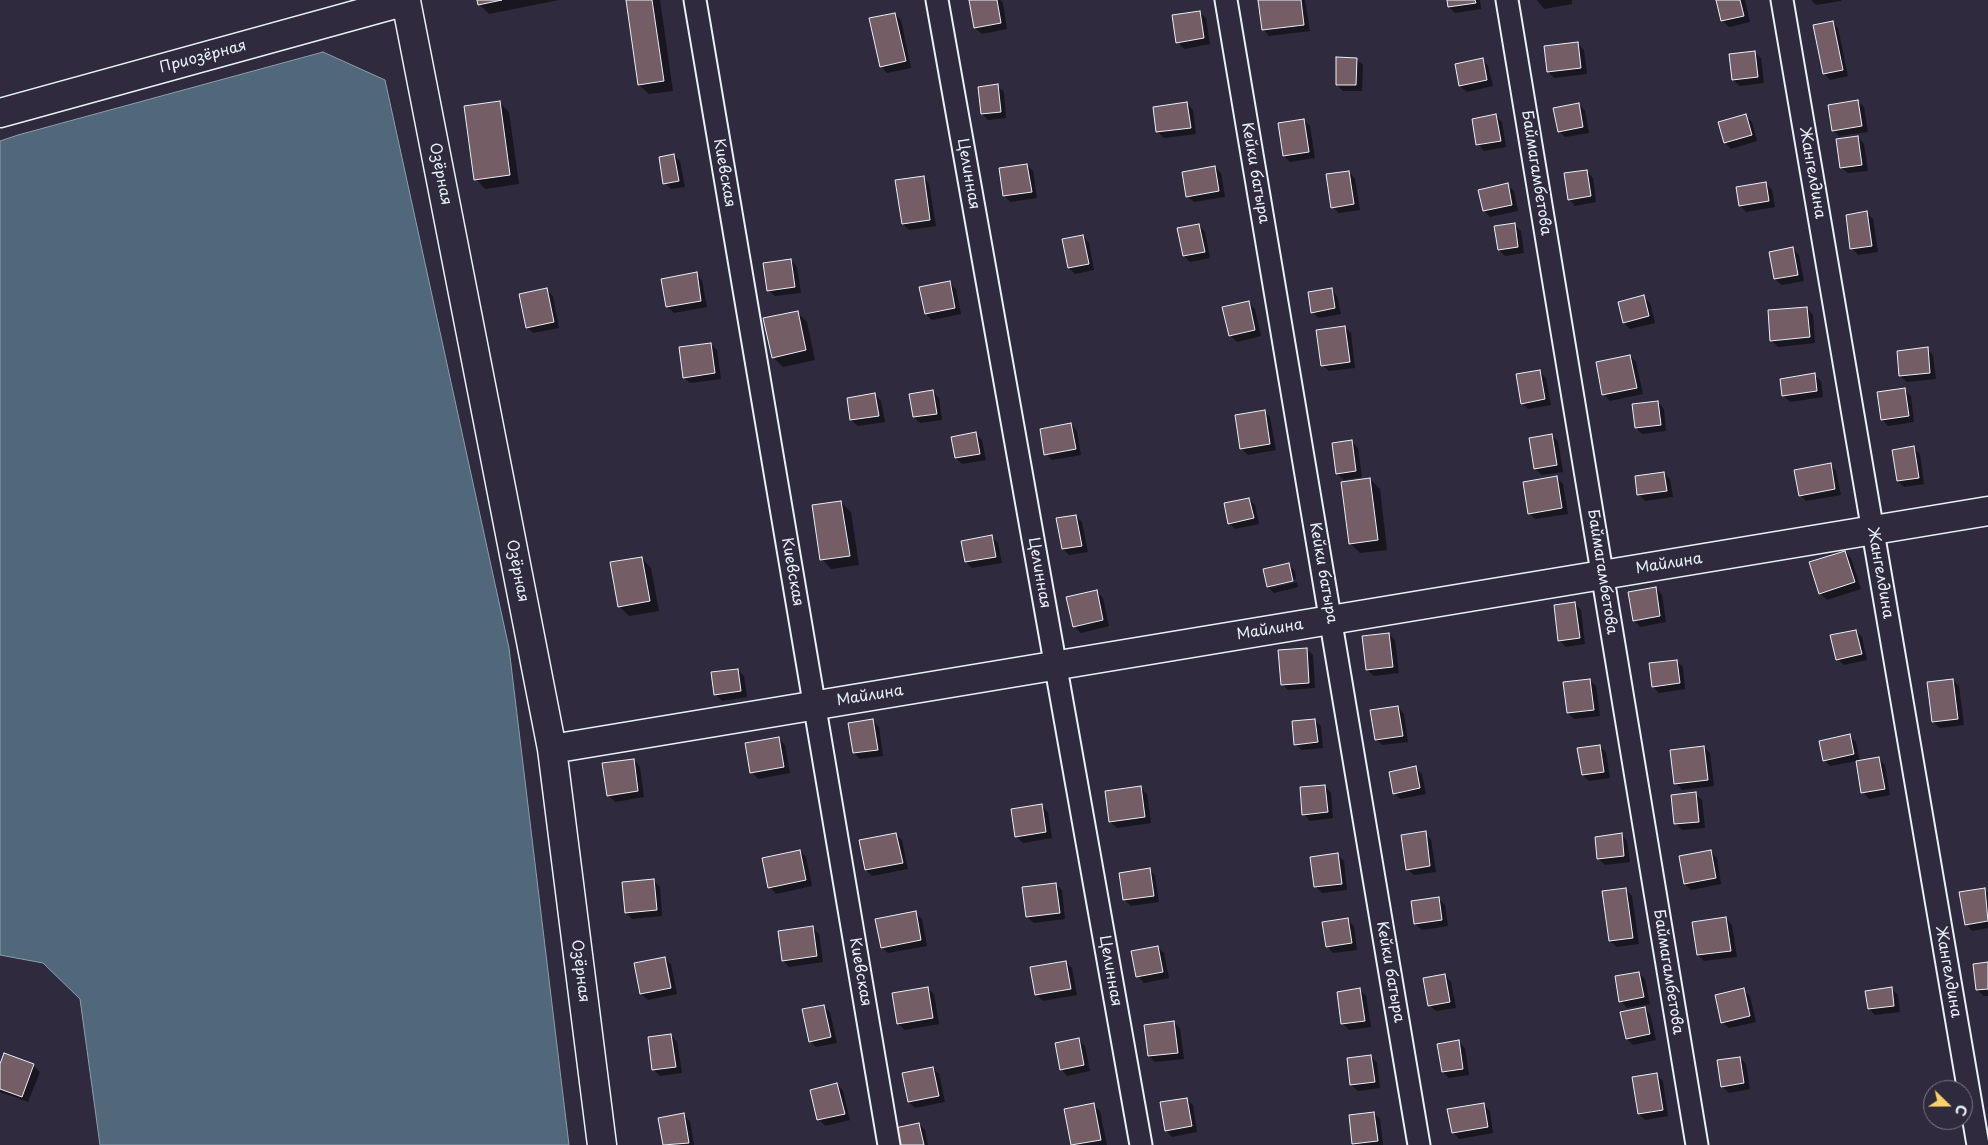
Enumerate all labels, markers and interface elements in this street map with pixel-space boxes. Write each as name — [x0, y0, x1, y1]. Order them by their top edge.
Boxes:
street label: Приозёрная — [158, 37, 248, 77]
street label: Баймагамбетова — [1517, 109, 1555, 237]
street label: Кейки батыра — [1237, 121, 1273, 225]
street label: Жангелдина — [1795, 126, 1829, 220]
street label: Киевская — [709, 137, 739, 209]
street label: Целинная — [953, 137, 983, 211]
street label: Озёрная — [425, 141, 455, 207]
street label: Баймагамбетова — [1583, 508, 1621, 636]
street label: Кейки батыра — [1305, 521, 1341, 625]
street label: Жангелдина — [1863, 526, 1897, 620]
street label: Киевская — [777, 536, 807, 608]
street label: Целинная — [1024, 536, 1054, 610]
street label: Озёрная — [502, 538, 532, 604]
street label: Майлина — [1634, 550, 1704, 578]
street label: Майлина — [1235, 616, 1305, 644]
street label: Майлина — [835, 682, 905, 710]
street label: Баймагамбетова — [1649, 908, 1687, 1036]
street label: Кейки батыра — [1372, 920, 1408, 1024]
street label: Жангелдина — [1931, 925, 1965, 1019]
street label: Целинная — [1095, 934, 1125, 1008]
street label: Киевская — [845, 936, 875, 1008]
street label: Озёрная — [567, 939, 593, 1003]
north arrow — [1923, 1080, 1973, 1130]
text: С — [1950, 1102, 1973, 1119]

